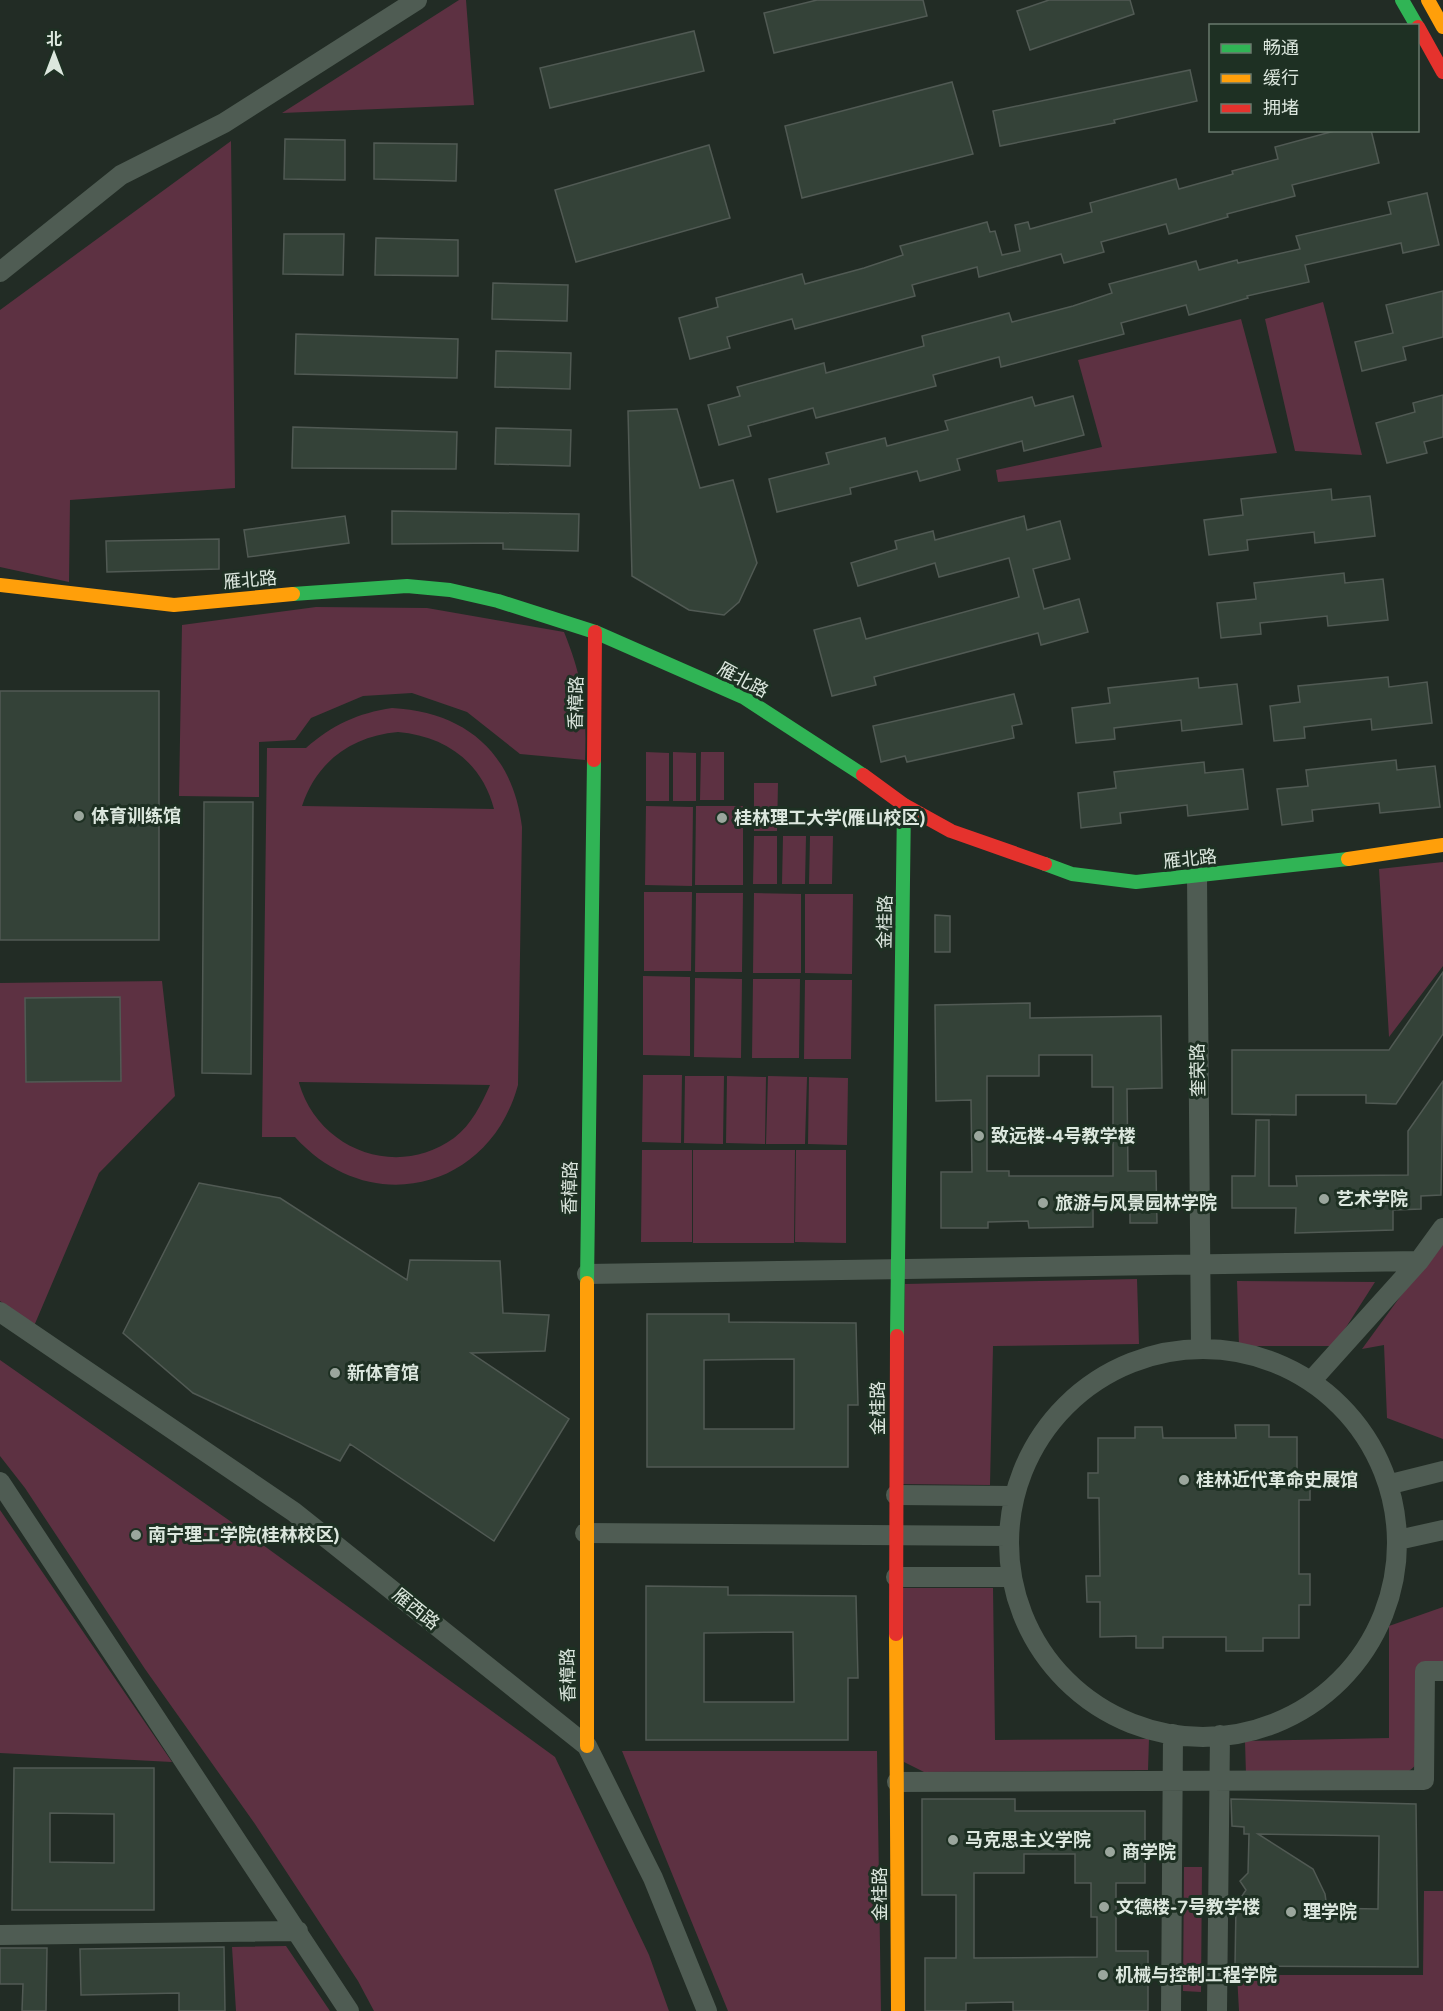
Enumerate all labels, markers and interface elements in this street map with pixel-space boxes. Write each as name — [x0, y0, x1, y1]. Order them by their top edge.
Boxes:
north arrow — [24, 24, 84, 84]
legend — [1209, 24, 1419, 132]
text: 北 — [46, 30, 62, 50]
text: 畅通 — [1263, 37, 1299, 59]
text: 缓行 — [1263, 67, 1299, 89]
text: 拥堵 — [1263, 97, 1299, 119]
street label: 雁北路 — [222, 567, 278, 593]
street label: 雁北路 — [714, 658, 772, 702]
street label: 香樟路 — [565, 676, 587, 730]
place label: 体育训练馆 — [91, 805, 181, 827]
place label: 桂林理工大学(雁山校区) — [734, 807, 926, 829]
marker: 体育训练馆 — [72, 809, 86, 823]
marker: 桂林理工大学(雁山校区) — [715, 811, 729, 825]
street label: 雁北路 — [1162, 845, 1218, 873]
street label: 金桂路 — [874, 895, 896, 949]
street label: 奎荣路 — [1187, 1043, 1209, 1097]
place label: 致远楼-4号教学楼 — [991, 1125, 1136, 1147]
marker: 致远楼-4号教学楼 — [972, 1129, 986, 1143]
street label: 香樟路 — [559, 1161, 581, 1215]
place label: 艺术学院 — [1336, 1188, 1408, 1210]
place label: 旅游与风景园林学院 — [1055, 1192, 1217, 1214]
marker: 艺术学院 — [1317, 1192, 1331, 1206]
marker: 旅游与风景园林学院 — [1036, 1196, 1050, 1210]
place label: 新体育馆 — [347, 1362, 419, 1384]
marker: 新体育馆 — [328, 1366, 342, 1380]
street label: 金桂路 — [867, 1381, 889, 1435]
place label: 桂林近代革命史展馆 — [1196, 1469, 1358, 1491]
marker: 桂林近代革命史展馆 — [1177, 1473, 1191, 1487]
place label: 南宁理工学院(桂林校区) — [148, 1524, 340, 1546]
marker: 南宁理工学院(桂林校区) — [129, 1528, 143, 1542]
street label: 雁西路 — [388, 1583, 444, 1635]
street label: 香樟路 — [557, 1648, 579, 1702]
place label: 马克思主义学院 — [965, 1829, 1091, 1851]
marker: 马克思主义学院 — [946, 1833, 960, 1847]
place label: 商学院 — [1122, 1841, 1176, 1863]
marker: 商学院 — [1103, 1845, 1117, 1859]
street label: 金桂路 — [869, 1867, 891, 1921]
place label: 文德楼-7号教学楼 — [1116, 1896, 1260, 1918]
marker: 文德楼-7号教学楼 — [1097, 1900, 1111, 1914]
place label: 理学院 — [1303, 1901, 1357, 1923]
marker: 理学院 — [1284, 1905, 1298, 1919]
place label: 机械与控制工程学院 — [1115, 1964, 1277, 1986]
marker: 机械与控制工程学院 — [1096, 1968, 1110, 1982]

